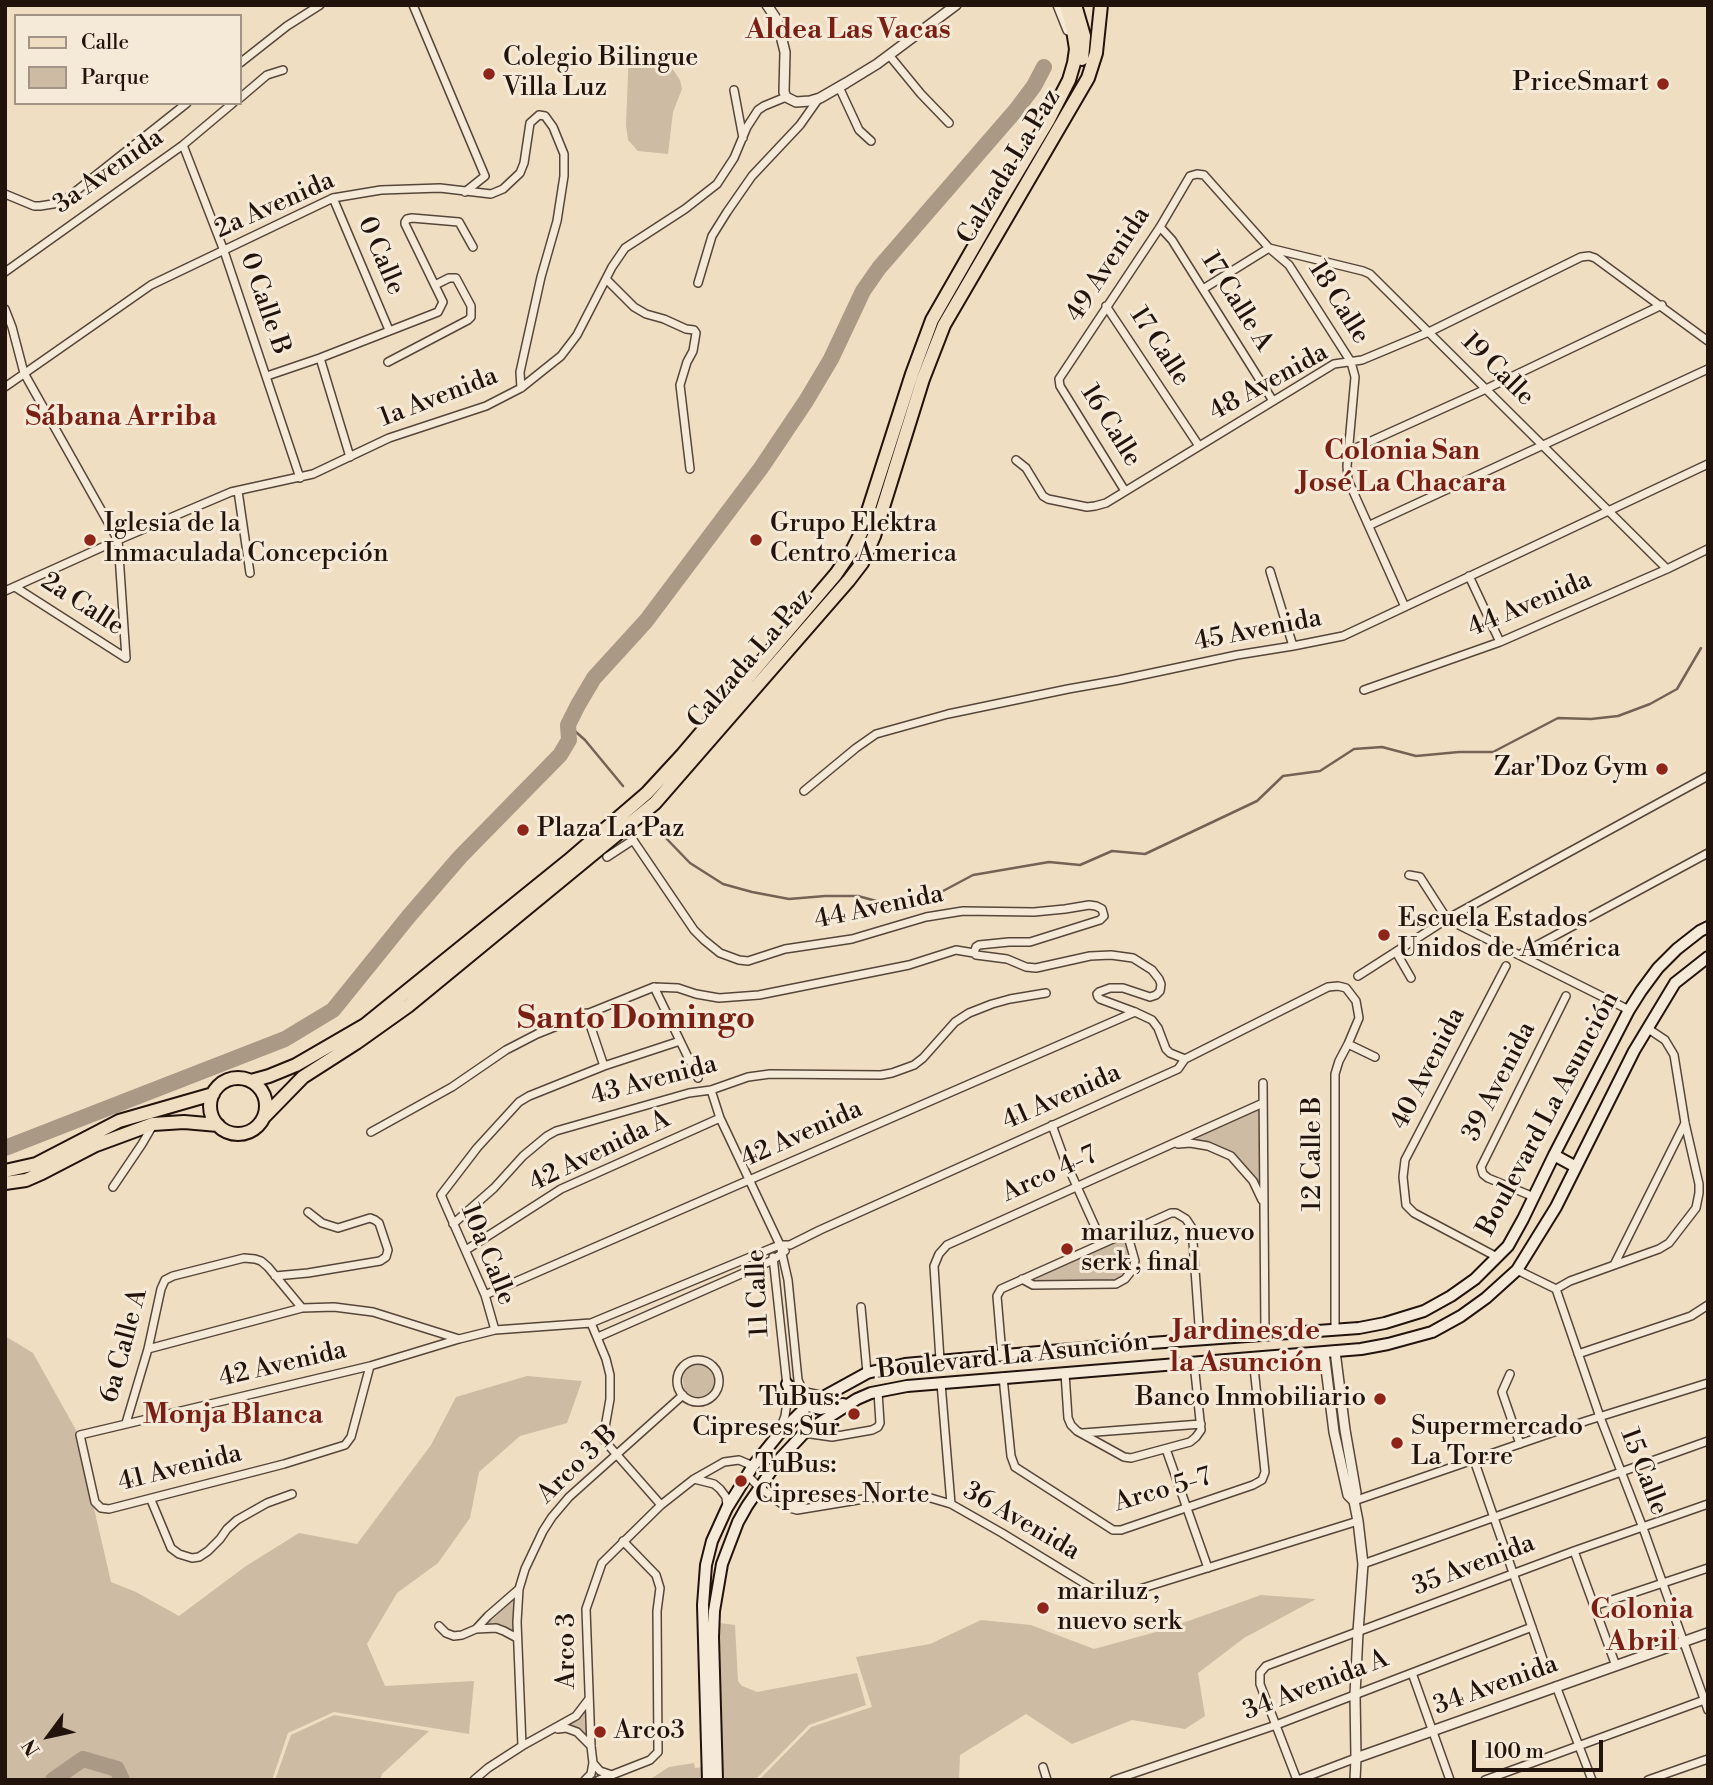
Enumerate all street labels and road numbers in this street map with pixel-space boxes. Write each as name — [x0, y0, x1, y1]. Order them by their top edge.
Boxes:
street label: Calzada La Paz — [951, 84, 1069, 250]
street label: 3a Avenida — [48, 123, 170, 221]
street label: 2a Avenida — [210, 166, 340, 246]
street label: 49 Avenida — [1060, 202, 1158, 328]
street label: 0 Calle — [350, 212, 410, 300]
street label: 17 Calle A — [1193, 247, 1279, 357]
street label: 0 Calle B — [232, 249, 296, 359]
street label: 18 Calle — [1301, 256, 1375, 350]
street label: 17 Calle — [1122, 302, 1196, 392]
street label: 19 Calle — [1454, 327, 1540, 413]
street label: 48 Avenida — [1204, 338, 1334, 428]
street label: 1a Avenida — [376, 361, 502, 435]
street label: 16 Calle — [1073, 379, 1147, 473]
street label: 44 Avenida — [1464, 565, 1596, 645]
street label: 2a Calle — [35, 567, 129, 643]
street label: Calzada La Paz — [682, 583, 820, 735]
street label: 45 Avenida — [1192, 603, 1324, 659]
street label: 44 Avenida — [812, 879, 946, 937]
street label: Boulevard La Asunción — [1471, 986, 1627, 1242]
street label: 40 Avenida — [1385, 1003, 1473, 1135]
street label: 39 Avenida — [1457, 1017, 1543, 1147]
street label: 43 Avenida — [587, 1049, 721, 1113]
street label: 41 Avenida — [998, 1058, 1126, 1138]
street label: 42 Avenida — [736, 1094, 868, 1176]
street label: 12 Calle B — [1298, 1096, 1330, 1212]
street label: 42 Avenida A — [524, 1104, 676, 1200]
street label: Arco 4-7 — [998, 1140, 1102, 1210]
street label: 10a Calle — [453, 1200, 521, 1310]
street label: 11 Calle — [741, 1248, 777, 1338]
street label: 6a Calle A — [95, 1285, 155, 1407]
street label: Boulevard La Asunción — [876, 1327, 1150, 1387]
street label: 42 Avenida — [216, 1335, 350, 1395]
street label: Arco 3 B — [531, 1419, 625, 1511]
street label: 15 Calle — [1612, 1424, 1674, 1520]
street label: 41 Avenida — [115, 1439, 245, 1499]
street label: Arco 5-7 — [1111, 1462, 1215, 1520]
street label: 36 Avenida — [957, 1476, 1085, 1568]
street label: 35 Avenida — [1409, 1528, 1539, 1604]
street label: Arco 3 — [552, 1613, 584, 1689]
street label: 34 Avenida A — [1239, 1644, 1393, 1728]
street label: 34 Avenida — [1430, 1649, 1562, 1723]

